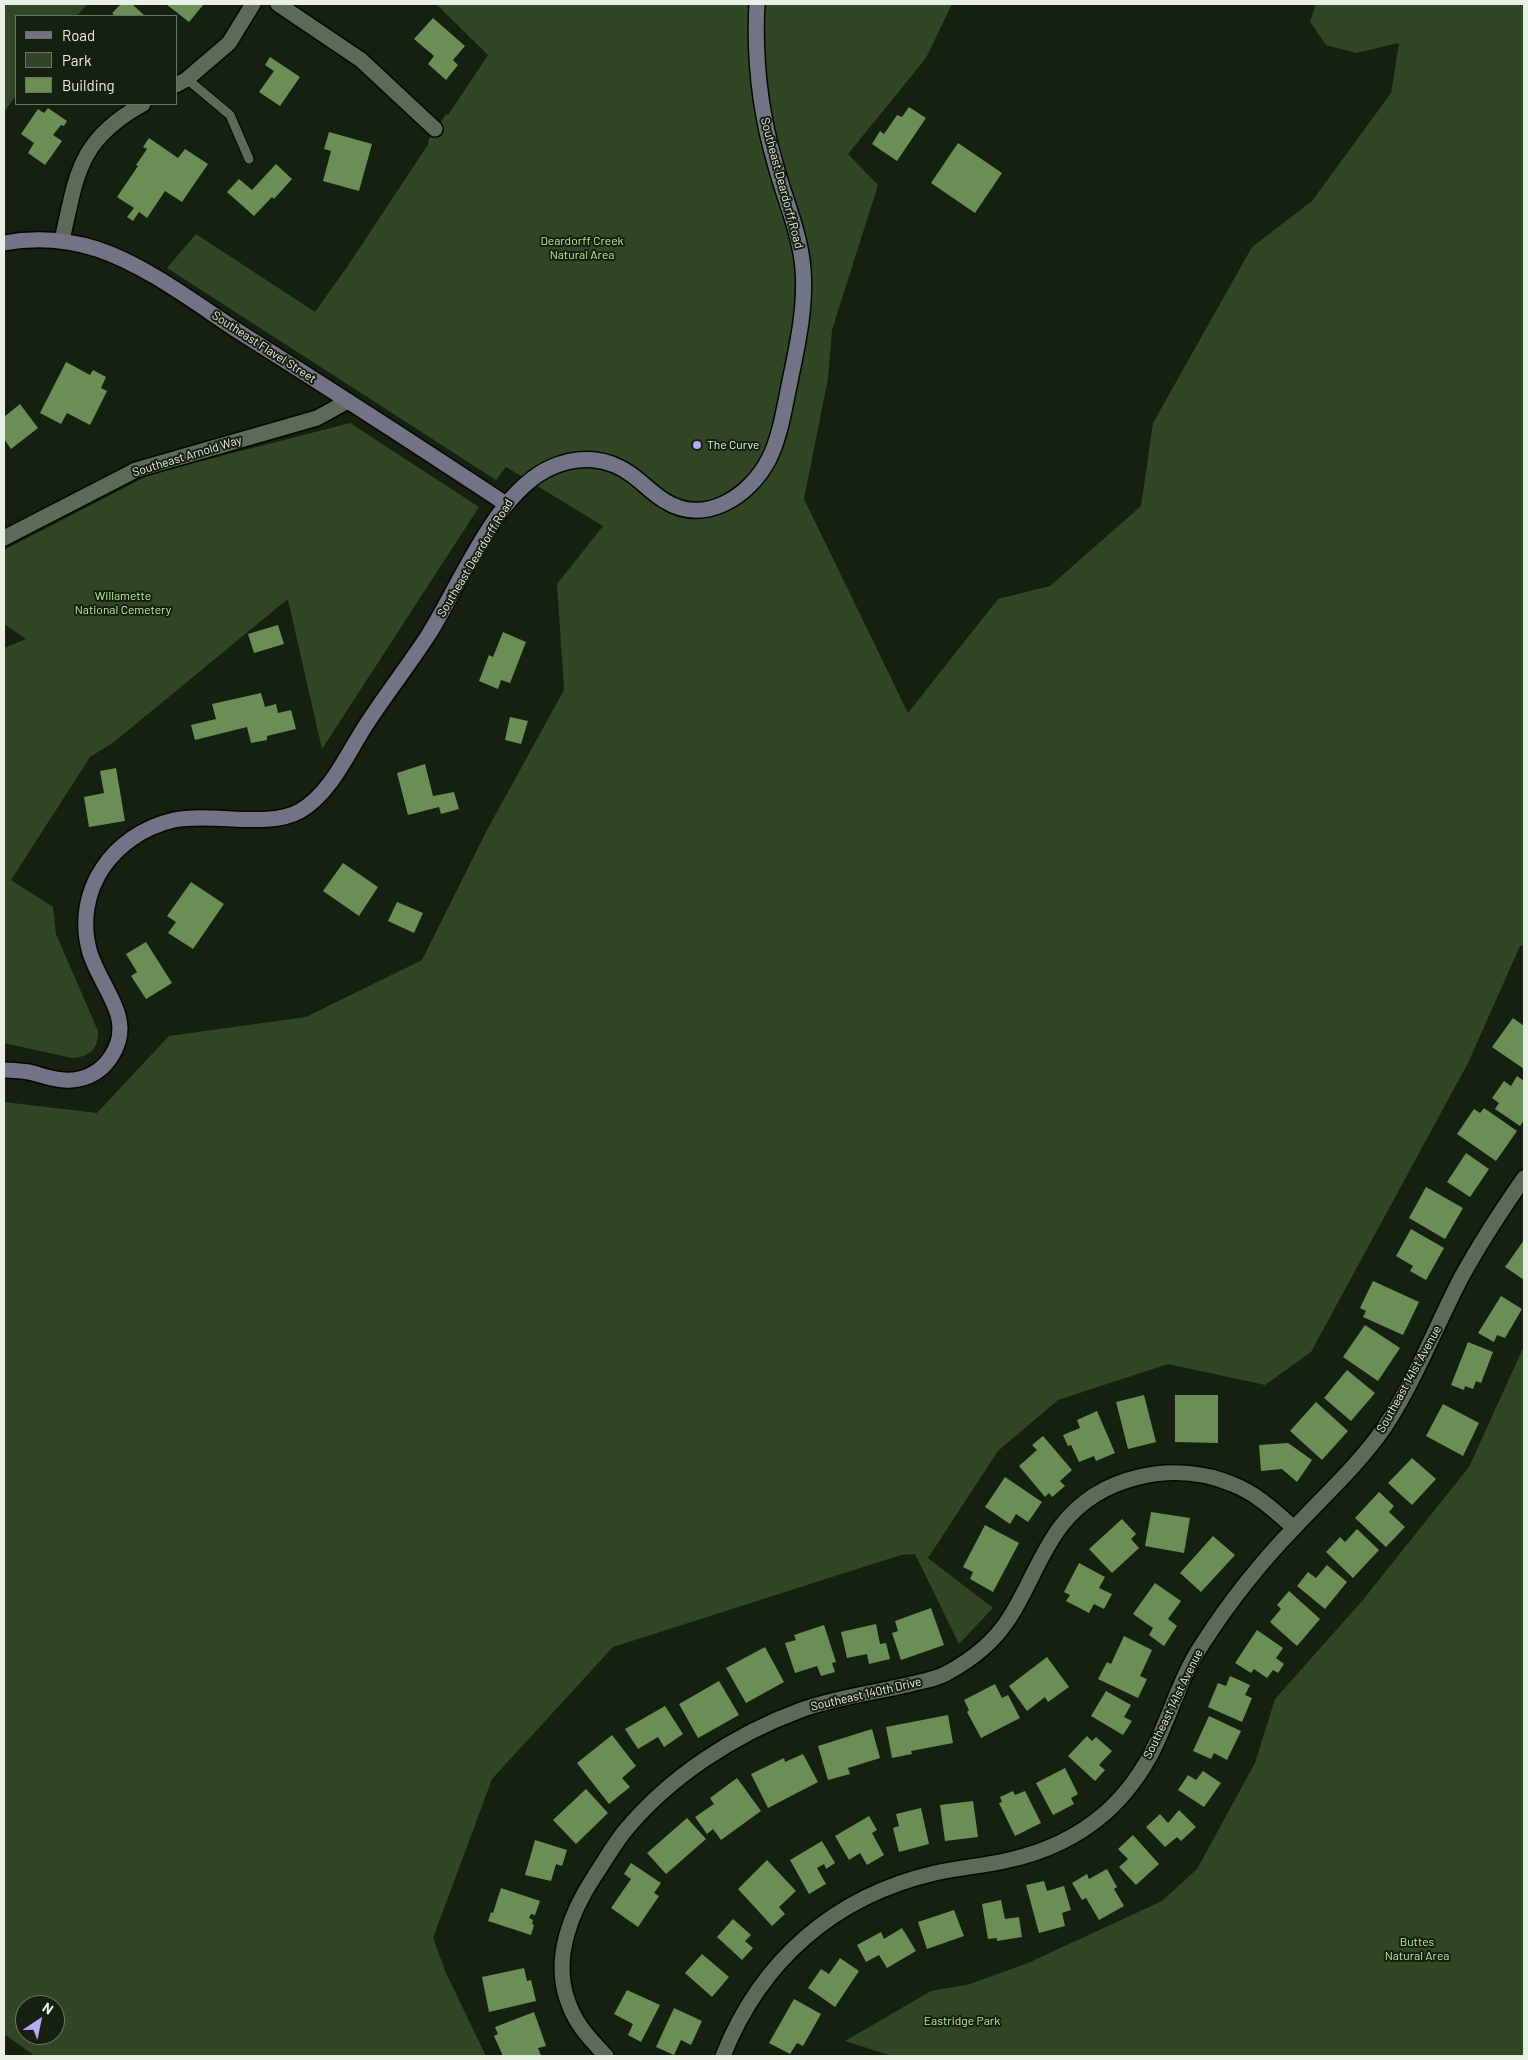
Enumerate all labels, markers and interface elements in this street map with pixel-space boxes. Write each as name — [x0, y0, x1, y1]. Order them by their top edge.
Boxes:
legend — [15, 15, 178, 105]
text: Road — [62, 26, 95, 44]
text: Park — [62, 51, 91, 69]
text: Building — [62, 76, 115, 94]
street label: Southeast Deardorff Road — [758, 116, 806, 250]
park label: Deardorff Creek Natural Area — [540, 234, 624, 262]
street label: Southeast Flavel Street — [209, 308, 319, 386]
street label: Southeast Arnold Way — [131, 433, 243, 479]
place label: The Curve — [707, 438, 759, 452]
marker: The Curve — [691, 439, 703, 451]
street label: Southeast Deardorff Road — [434, 496, 516, 620]
park label: Willamette National Cemetery — [75, 589, 171, 617]
street label: Southeast 141st Avenue — [1374, 1323, 1444, 1435]
street label: Southeast 141st Avenue — [1140, 1647, 1206, 1761]
street label: Southeast 140th Drive — [809, 1674, 923, 1714]
park label: Buttes Natural Area — [1385, 1935, 1449, 1963]
north arrow — [15, 1995, 65, 2045]
text: N — [39, 1998, 57, 2018]
park label: Eastridge Park — [924, 2014, 1000, 2028]

